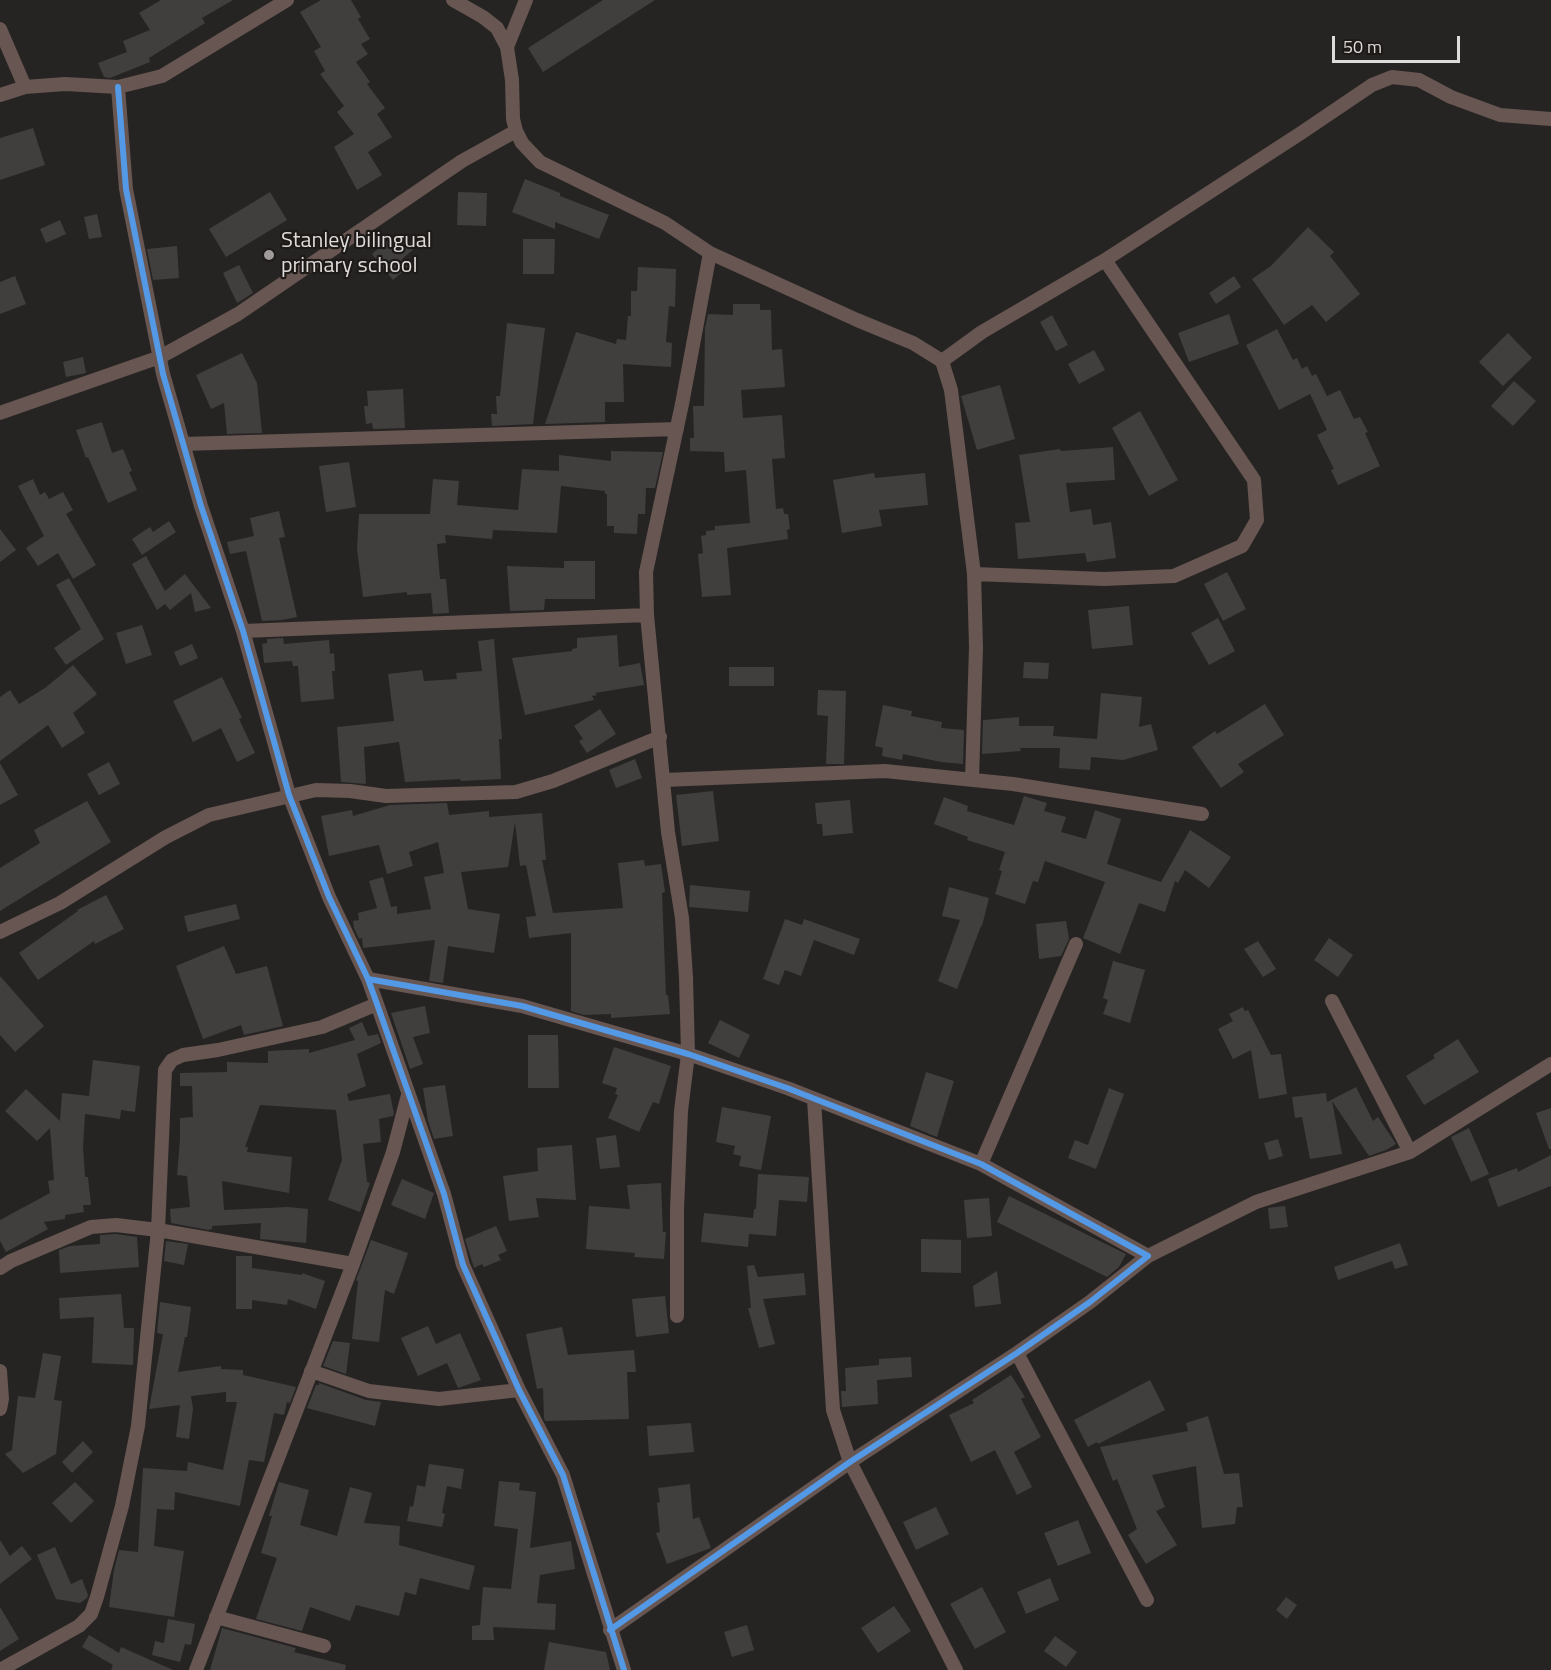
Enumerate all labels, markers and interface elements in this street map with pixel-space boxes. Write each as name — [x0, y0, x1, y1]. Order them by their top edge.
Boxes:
scale bar — [1335, 24, 1462, 62]
text: 50 m — [1343, 33, 1382, 60]
place label: Stanley bilingual primary school — [281, 229, 432, 280]
marker: Stanley bilingual primary school — [262, 248, 276, 262]

